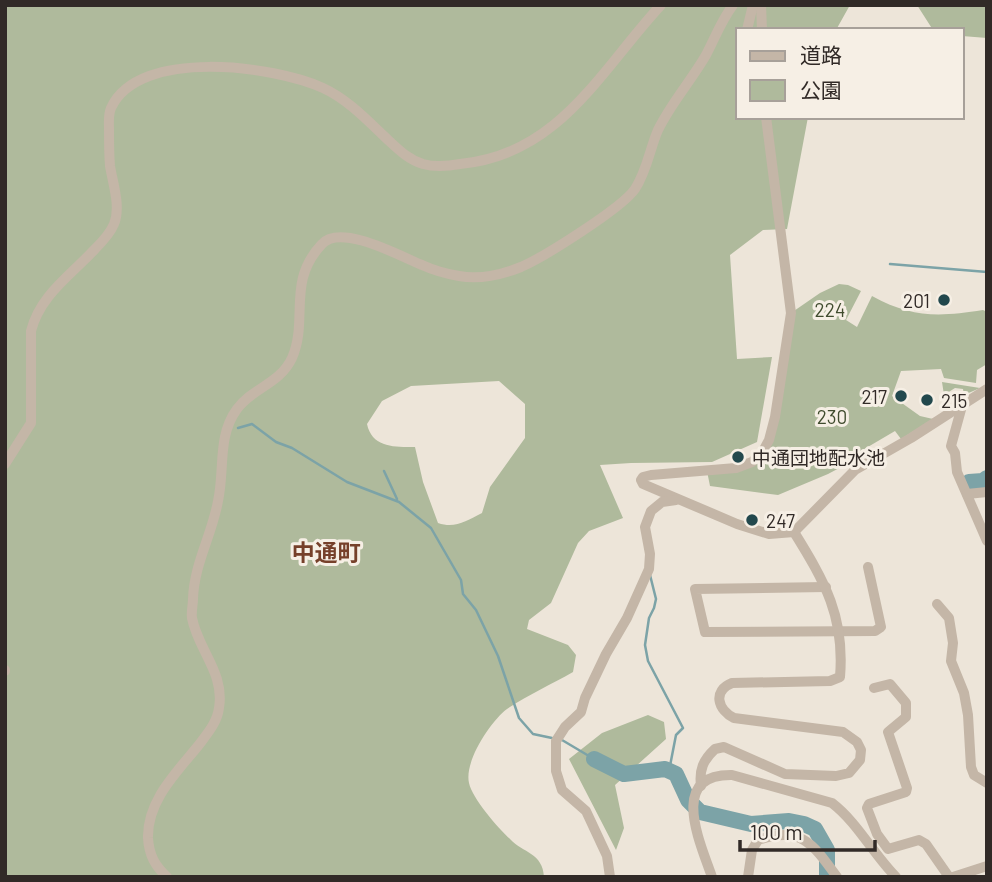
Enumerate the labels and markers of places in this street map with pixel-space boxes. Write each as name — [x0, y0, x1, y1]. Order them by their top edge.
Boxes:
place label: 201 — [903, 289, 930, 312]
marker: 201 — [936, 292, 952, 308]
place label: 217 — [861, 385, 887, 408]
marker: 217 — [893, 388, 909, 404]
place label: 215 — [941, 389, 967, 412]
marker: 215 — [919, 392, 935, 408]
place label: 中通団地配水池 — [752, 446, 885, 469]
marker: 中通団地配水池 — [730, 449, 746, 465]
place label: 247 — [766, 509, 795, 532]
marker: 247 — [744, 512, 760, 528]

